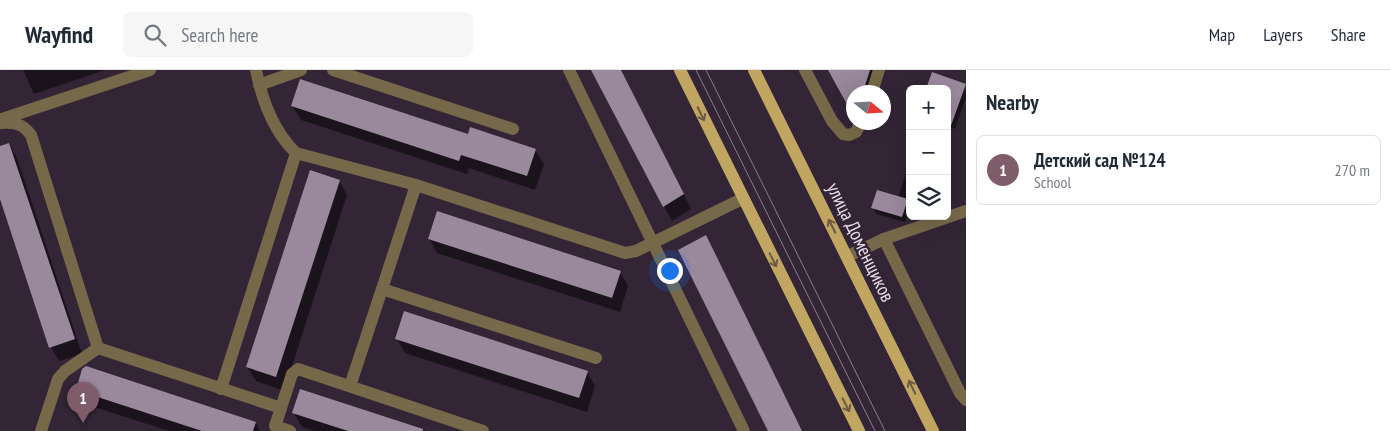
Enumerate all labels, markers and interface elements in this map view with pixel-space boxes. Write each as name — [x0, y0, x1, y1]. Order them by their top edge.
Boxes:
search box — [123, 12, 473, 57]
text: Wayfind — [25, 19, 93, 50]
icon: search — [141, 21, 169, 49]
text: Search here — [181, 23, 258, 47]
text: Map — [1209, 23, 1235, 46]
text: Layers — [1263, 23, 1303, 46]
text: Share — [1331, 23, 1366, 46]
north arrow — [846, 85, 891, 130]
map controls — [906, 85, 951, 220]
button: + — [906, 85, 951, 130]
text: Nearby — [986, 89, 1039, 116]
one-way arrow — [697, 106, 706, 121]
button: − — [906, 130, 951, 175]
text: Детский сад №124 — [1034, 148, 1166, 172]
text: 1 — [999, 160, 1007, 180]
text: 270 m — [1335, 160, 1370, 180]
text: School — [1034, 172, 1071, 192]
button: layers — [906, 175, 951, 220]
street label: улица Доменщиков — [822, 178, 900, 306]
one-way arrow — [827, 219, 837, 234]
one-way arrow — [769, 252, 778, 267]
your location — [657, 258, 683, 284]
one-way arrow — [907, 380, 916, 395]
pin: 1 — [67, 382, 99, 423]
one-way arrow — [842, 397, 851, 412]

